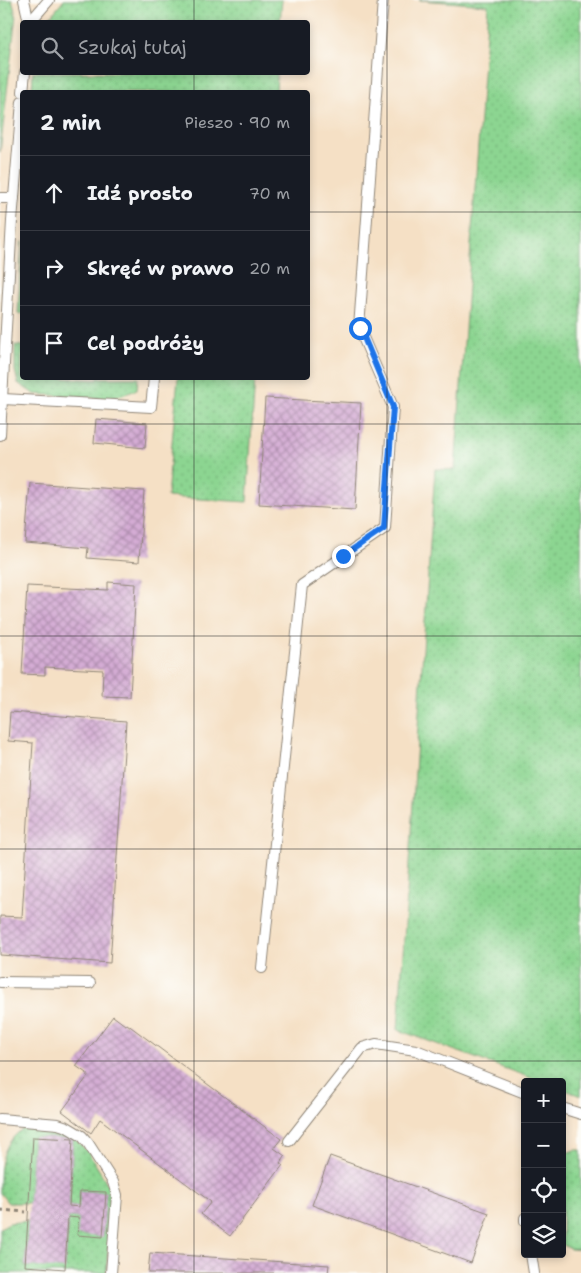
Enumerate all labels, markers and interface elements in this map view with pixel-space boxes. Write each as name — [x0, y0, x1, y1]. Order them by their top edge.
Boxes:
search box — [20, 20, 310, 75]
icon: search — [38, 34, 66, 62]
text: Szukaj tutaj — [78, 35, 187, 60]
text: 2 min — [40, 109, 101, 137]
text: Pieszo · 90 m — [185, 112, 290, 133]
icon: ahead — [40, 179, 68, 207]
text: Idź prosto — [87, 181, 193, 206]
text: 70 m — [249, 183, 290, 204]
icon: right — [40, 254, 68, 282]
text: Skręć w prawo — [87, 256, 234, 281]
text: 20 m — [249, 258, 290, 279]
route start — [349, 317, 372, 340]
icon: arrive — [40, 329, 68, 357]
text: Cel podróży — [87, 331, 204, 356]
route end — [332, 545, 355, 568]
map controls — [521, 1078, 566, 1258]
button: + — [521, 1078, 566, 1123]
button: − — [521, 1123, 566, 1168]
button: locate — [521, 1168, 566, 1213]
button: layers — [521, 1213, 566, 1258]

